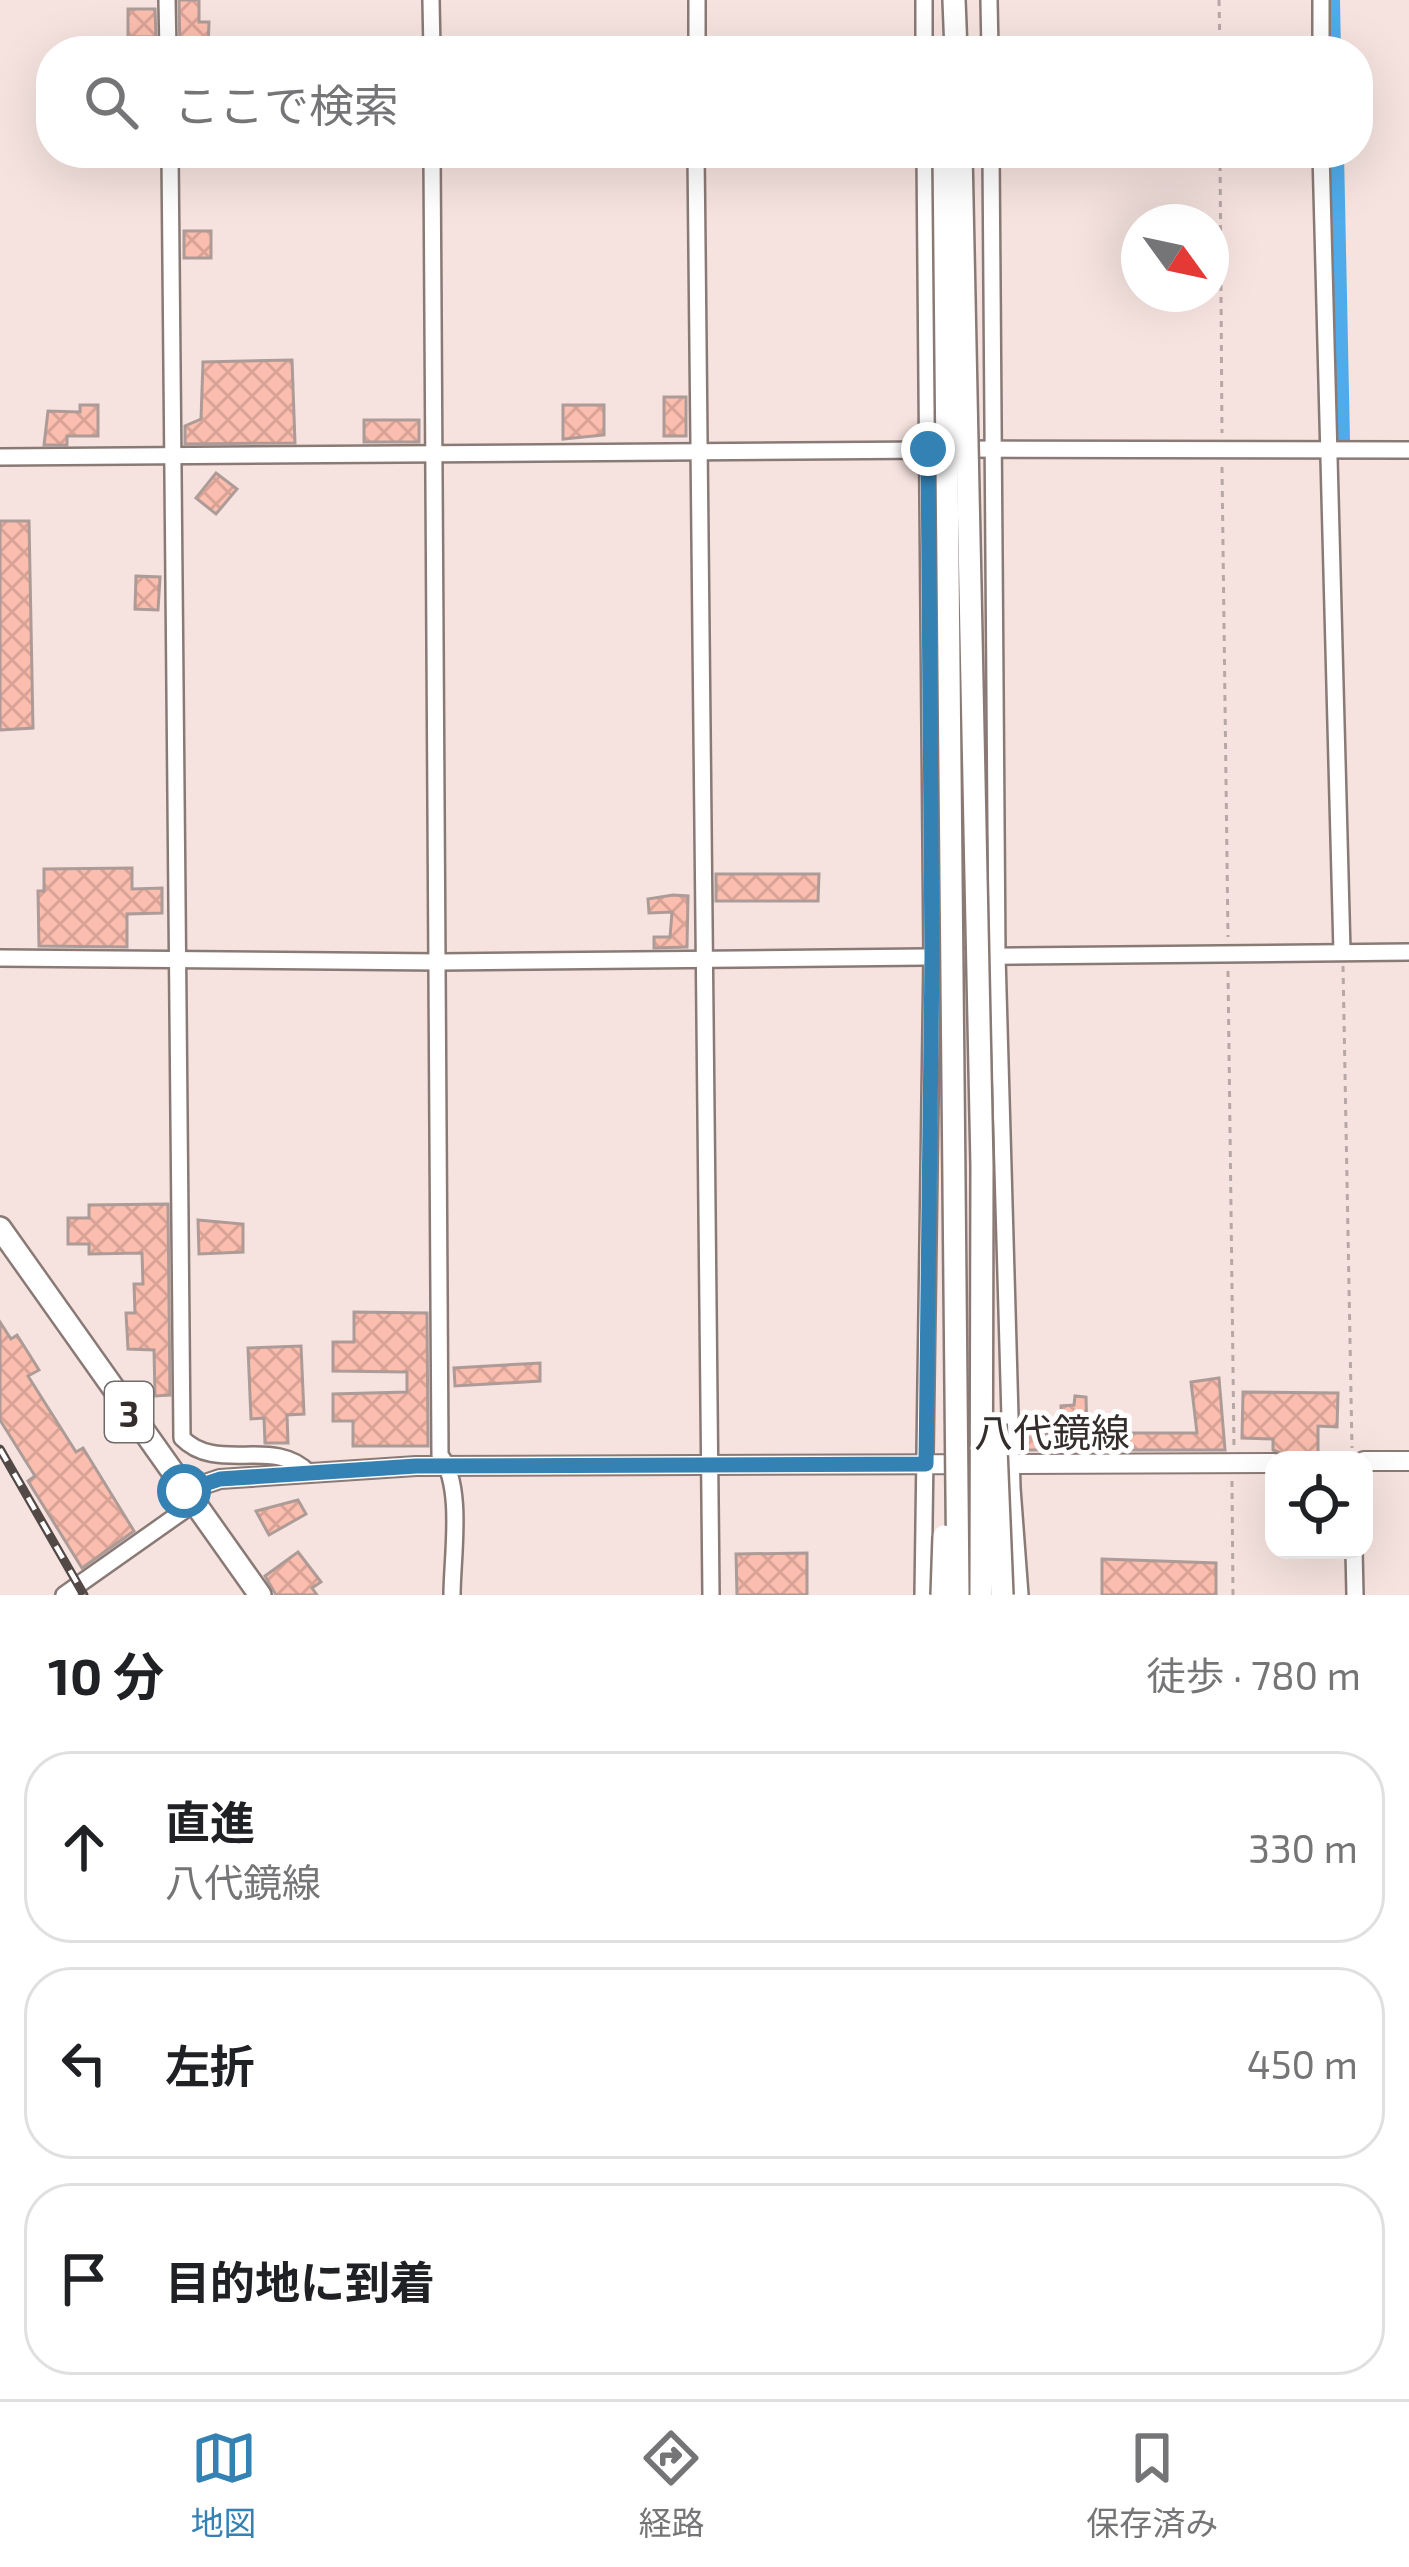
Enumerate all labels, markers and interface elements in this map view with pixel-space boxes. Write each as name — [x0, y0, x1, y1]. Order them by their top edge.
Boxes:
search box — [36, 36, 1373, 168]
icon: search — [78, 69, 144, 135]
text: ここで検索 — [174, 77, 399, 131]
north arrow — [1121, 204, 1229, 312]
route end — [901, 422, 955, 476]
road number: 3 — [105, 1382, 153, 1442]
street label: 八代鏡線 — [974, 1408, 1130, 1455]
map controls — [1265, 1451, 1373, 1559]
button: locate — [1265, 1451, 1373, 1559]
route start — [157, 1464, 211, 1518]
text: 10 分 — [48, 1644, 164, 1705]
text: 徒歩 · 780 m — [1146, 1651, 1361, 1698]
text: 直進 — [165, 1794, 255, 1848]
icon: ahead — [51, 1814, 117, 1880]
text: 330 m — [1248, 1824, 1358, 1871]
text: 八代鏡線 — [165, 1858, 321, 1905]
icon: left — [51, 2030, 117, 2096]
text: 左折 — [165, 2038, 255, 2092]
text: 450 m — [1247, 2040, 1358, 2087]
icon: arrive — [51, 2246, 117, 2312]
text: 目的地に到着 — [165, 2254, 435, 2308]
tab: 地図 — [191, 2425, 257, 2545]
tab: 経路 — [638, 2425, 704, 2545]
tab: 保存済み — [1086, 2425, 1218, 2545]

